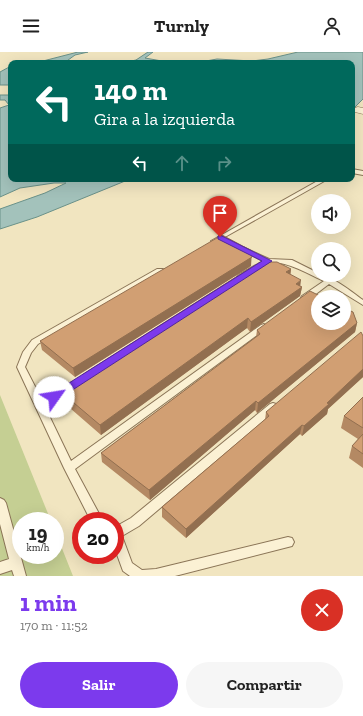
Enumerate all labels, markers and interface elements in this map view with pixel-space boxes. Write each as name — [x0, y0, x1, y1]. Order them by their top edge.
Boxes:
icon: menu — [20, 15, 42, 37]
text: Turnly — [154, 15, 209, 37]
icon: person — [321, 15, 343, 37]
text: 140 m — [94, 74, 167, 107]
icon: left — [28, 76, 80, 128]
text: Gira a la izquierda — [94, 108, 235, 130]
icon: left — [129, 152, 151, 174]
icon: ahead — [171, 152, 193, 174]
icon: right — [213, 152, 235, 174]
map controls — [311, 194, 351, 330]
button: sound — [311, 194, 351, 234]
pin — [203, 196, 237, 237]
icon: arrive — [209, 202, 231, 224]
button: search — [311, 242, 351, 282]
button: layers — [311, 290, 351, 330]
position arrow — [33, 376, 75, 418]
speed limit sign: 20 — [72, 512, 124, 564]
text: 19 — [29, 521, 47, 545]
text: km/h — [27, 542, 49, 554]
text: 1 min — [20, 588, 77, 617]
button: close — [301, 589, 343, 631]
text: 170 m · 11:52 — [20, 618, 88, 633]
button: Salir — [20, 662, 178, 708]
button: Compartir — [186, 662, 343, 708]

